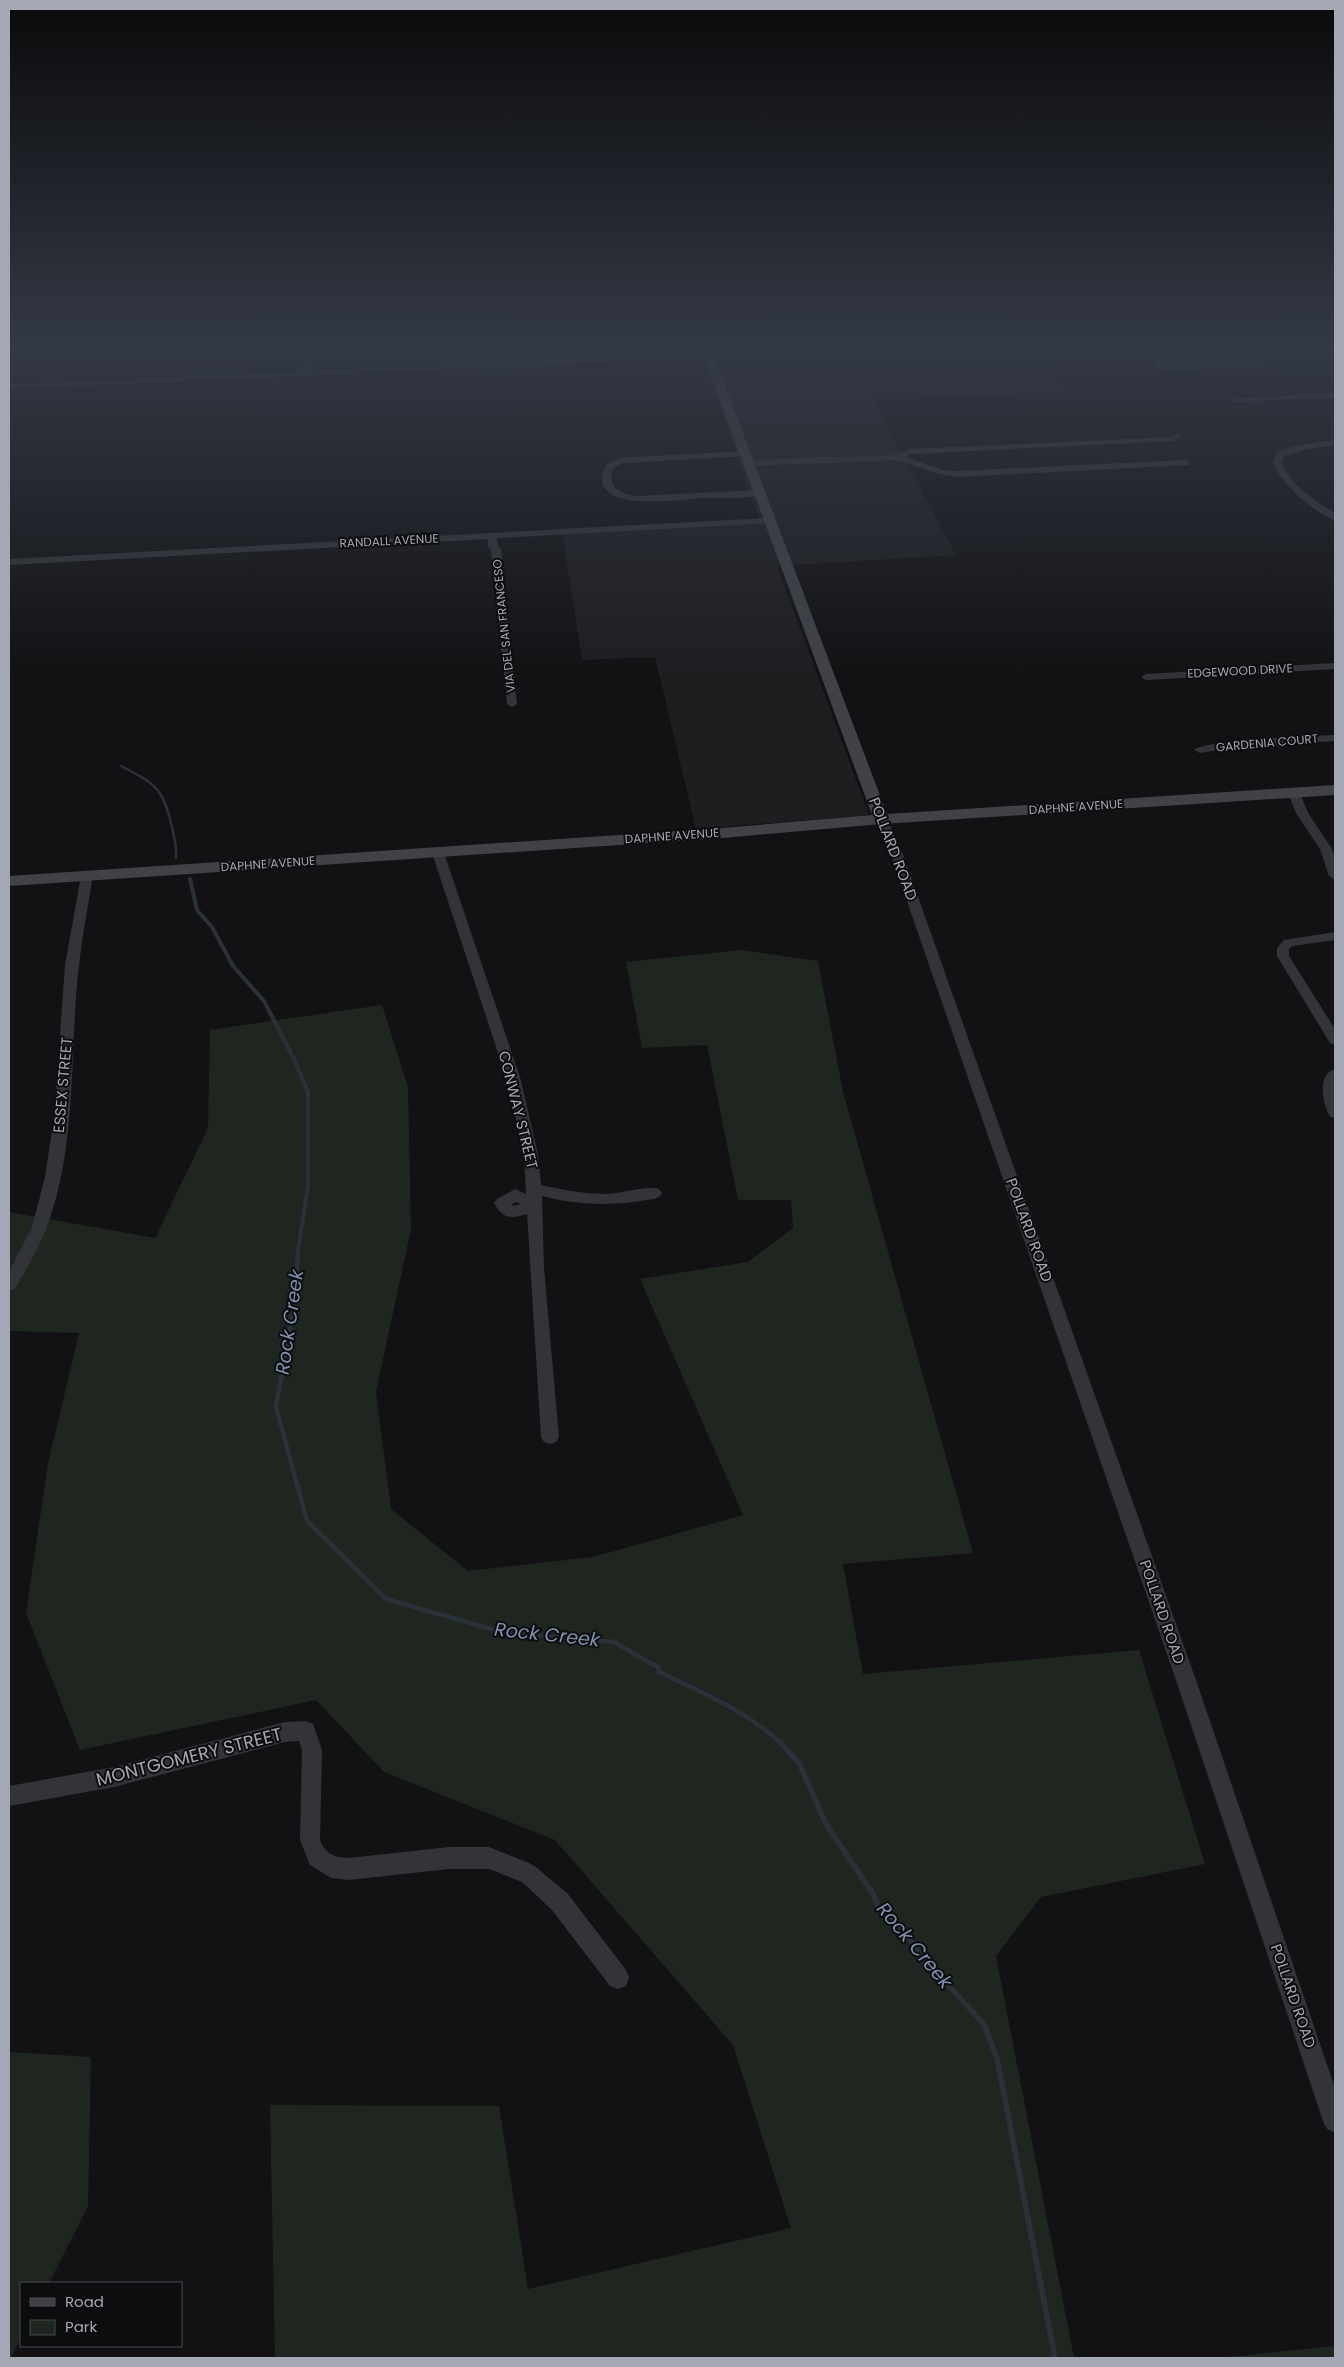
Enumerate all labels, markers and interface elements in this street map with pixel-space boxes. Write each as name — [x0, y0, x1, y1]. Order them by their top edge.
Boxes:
street label: RANDALL AVENUE — [339, 529, 439, 552]
street label: VIA DEL SAN FRANCESO — [488, 559, 519, 694]
street label: EDGEWOOD DRIVE — [1187, 659, 1293, 682]
street label: GARDENIA COURT — [1215, 730, 1319, 755]
street label: POLLARD ROAD — [864, 794, 923, 903]
street label: DAPHNE AVENUE — [1028, 795, 1124, 818]
street label: DAPHNE AVENUE — [624, 824, 720, 847]
street label: DAPHNE AVENUE — [220, 852, 316, 875]
street label: ESSEX STREET — [48, 1036, 77, 1134]
street label: CONWAY STREET — [494, 1049, 543, 1171]
street label: POLLARD ROAD — [1001, 1175, 1058, 1285]
water label: Rock Creek — [269, 1267, 310, 1376]
street label: POLLARD ROAD — [1135, 1557, 1190, 1667]
water label: Rock Creek — [493, 1616, 602, 1654]
street label: MONTGOMERY STREET — [93, 1721, 285, 1792]
water label: Rock Creek — [870, 1896, 960, 1995]
street label: POLLARD ROAD — [1266, 1941, 1321, 2051]
legend — [20, 2282, 182, 2347]
text: Road — [65, 2291, 104, 2312]
text: Park — [65, 2316, 97, 2337]

